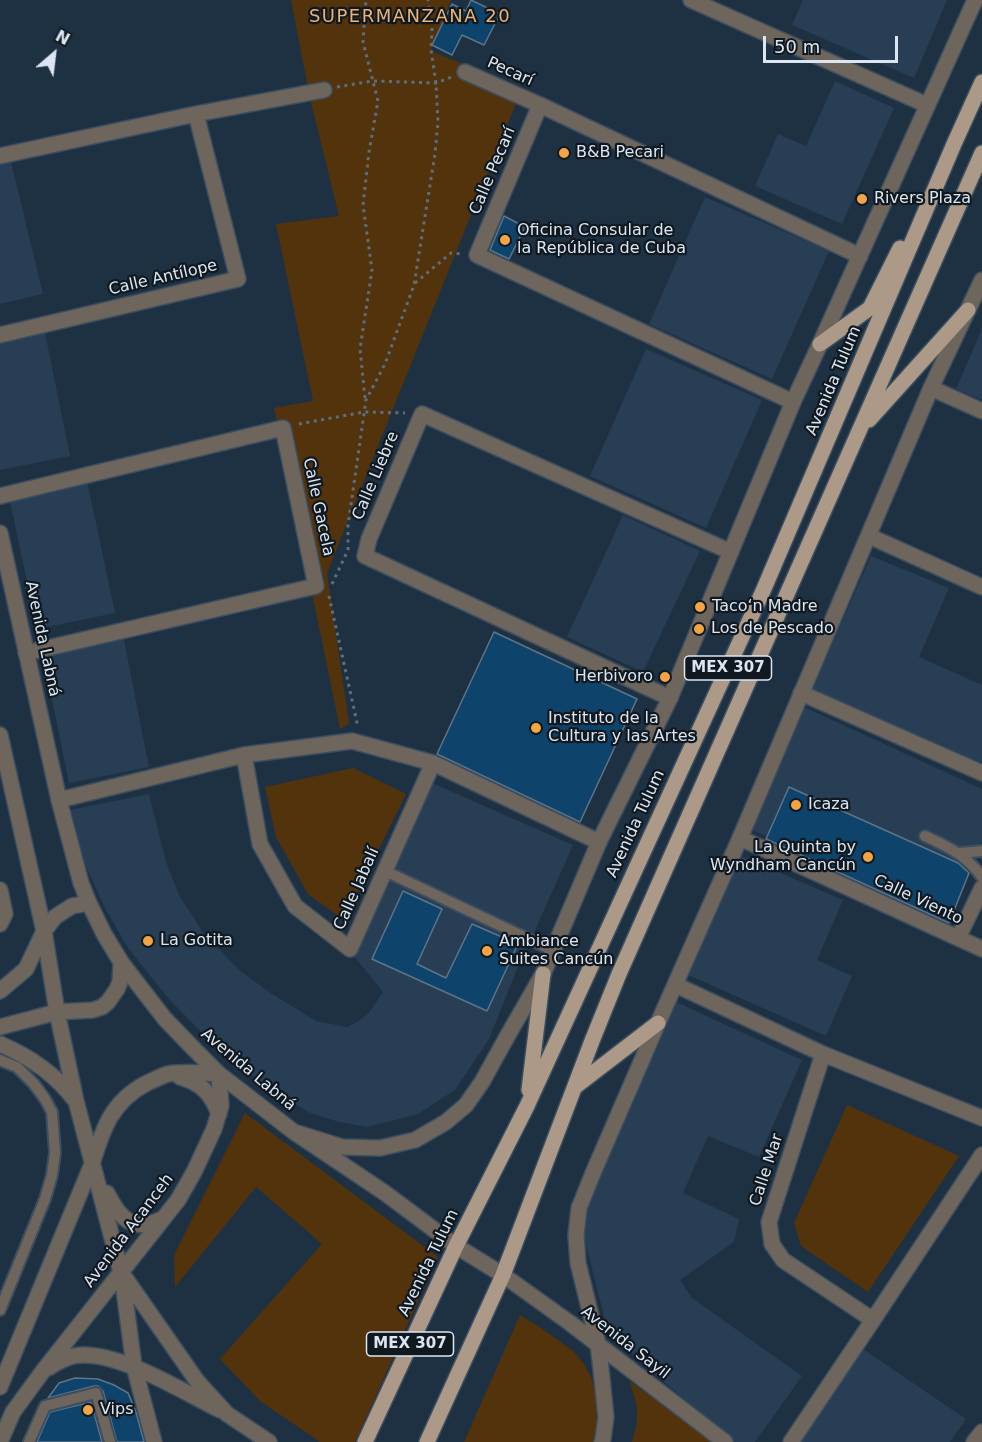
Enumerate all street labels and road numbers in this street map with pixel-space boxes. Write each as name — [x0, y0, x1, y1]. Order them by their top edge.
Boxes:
street label: Pecarí — [484, 53, 536, 91]
street label: Calle Pecarí — [466, 124, 520, 218]
street label: Calle Antílope — [107, 256, 219, 300]
street label: Avenida Tulum — [802, 324, 866, 438]
street label: Calle Liebre — [349, 429, 403, 523]
street label: Calle Gacela — [298, 456, 338, 558]
street label: Avenida Labná — [20, 579, 64, 699]
road number: MEX 307 — [684, 656, 771, 680]
street label: Avenida Tulum — [603, 767, 669, 881]
street label: Calle Jabalí — [330, 845, 384, 933]
street label: Calle Viento — [870, 871, 966, 929]
street label: Avenida Labná — [197, 1025, 299, 1115]
street label: Calle Mar — [746, 1131, 788, 1209]
street label: Avenida Acanceh — [80, 1170, 178, 1292]
street label: Avenida Tulum — [395, 1206, 463, 1320]
street label: Avenida Sayil — [577, 1302, 673, 1384]
road number: MEX 307 — [366, 1332, 454, 1356]

